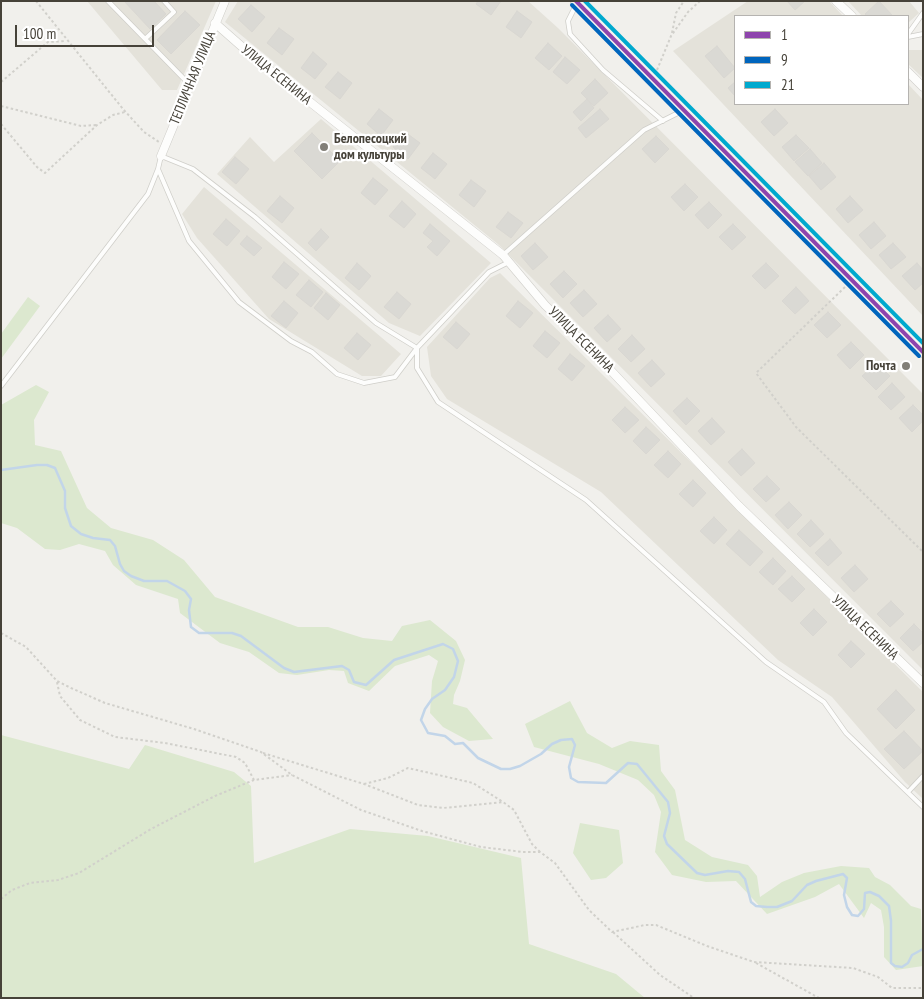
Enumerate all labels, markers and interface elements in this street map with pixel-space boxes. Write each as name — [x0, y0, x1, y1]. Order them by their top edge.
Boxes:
scale bar — [18, 15, 156, 47]
legend — [734, 15, 909, 105]
text: 100 m — [23, 24, 56, 43]
text: 1 — [781, 25, 788, 44]
street label: ТЕПЛИЧНАЯ УЛИЦА — [167, 29, 219, 127]
street label: УЛИЦА ЕСЕНИНА — [237, 41, 315, 109]
text: 9 — [781, 50, 788, 69]
text: 21 — [781, 75, 795, 94]
place label: Белопесоцкий дом культуры — [334, 131, 407, 164]
marker: Белопесоцкий дом культуры — [318, 141, 330, 153]
street label: УЛИЦА ЕСЕНИНА — [545, 304, 617, 376]
place label: Почта — [866, 358, 896, 374]
marker: Почта — [900, 360, 912, 372]
street label: УЛИЦА ЕСЕНИНА — [828, 592, 902, 664]

